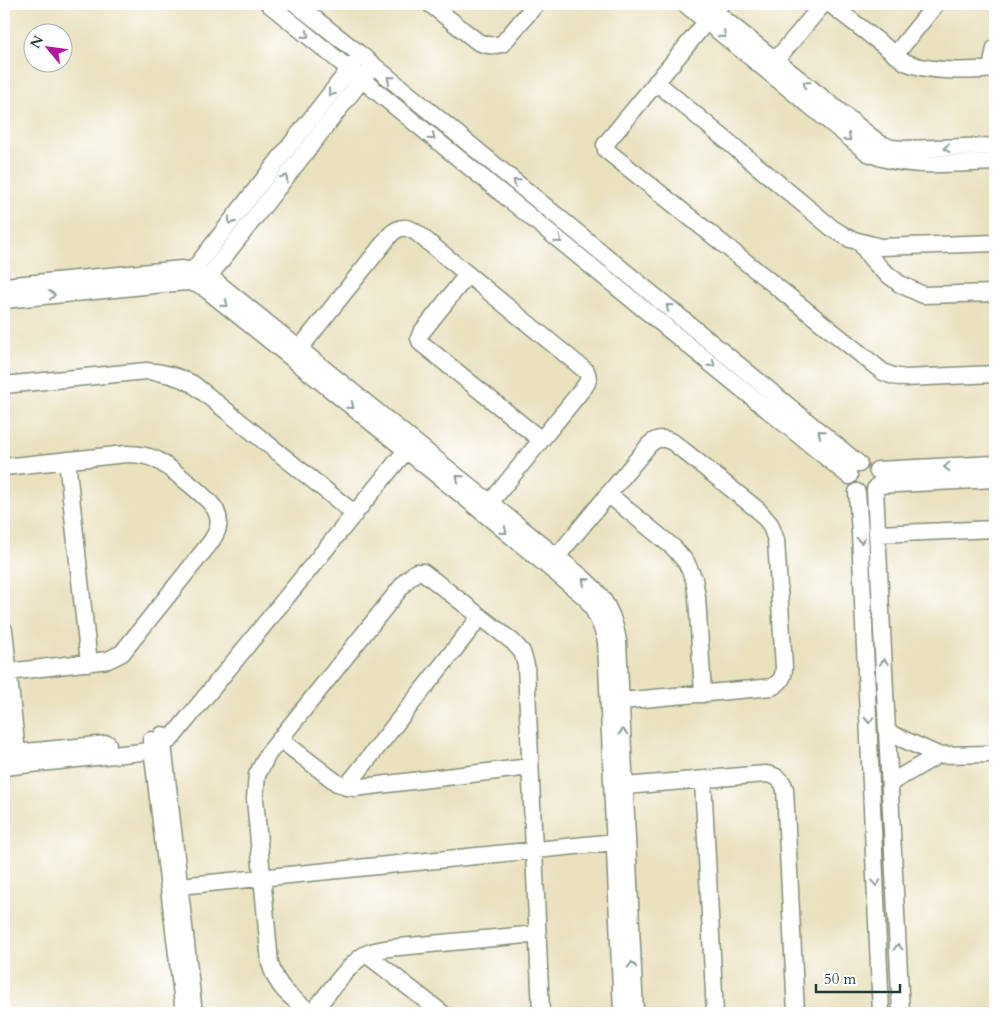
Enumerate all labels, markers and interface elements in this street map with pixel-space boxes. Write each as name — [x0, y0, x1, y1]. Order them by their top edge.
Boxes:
north arrow — [22, 22, 72, 72]
one-way arrow — [301, 29, 310, 38]
one-way arrow — [717, 29, 726, 37]
text: N — [26, 32, 48, 52]
one-way arrow — [387, 76, 396, 85]
one-way arrow — [802, 81, 811, 90]
one-way arrow — [328, 87, 337, 97]
one-way arrow — [427, 132, 436, 141]
one-way arrow — [843, 133, 852, 142]
one-way arrow — [942, 143, 950, 153]
one-way arrow — [280, 175, 289, 184]
one-way arrow — [513, 179, 522, 188]
one-way arrow — [228, 215, 236, 224]
one-way arrow — [553, 234, 562, 243]
one-way arrow — [49, 290, 57, 301]
one-way arrow — [219, 299, 228, 307]
one-way arrow — [666, 305, 675, 313]
one-way arrow — [706, 359, 715, 367]
one-way arrow — [345, 400, 354, 408]
one-way arrow — [818, 429, 827, 438]
one-way arrow — [942, 461, 950, 472]
one-way arrow — [456, 475, 465, 483]
one-way arrow — [499, 525, 508, 534]
one-way arrow — [855, 537, 866, 545]
one-way arrow — [582, 578, 591, 586]
one-way arrow — [878, 658, 889, 666]
one-way arrow — [864, 716, 874, 724]
one-way arrow — [617, 728, 628, 736]
one-way arrow — [871, 879, 882, 887]
one-way arrow — [893, 943, 903, 950]
one-way arrow — [627, 960, 638, 968]
scale bar — [816, 962, 900, 994]
text: 50 m — [824, 969, 856, 989]

